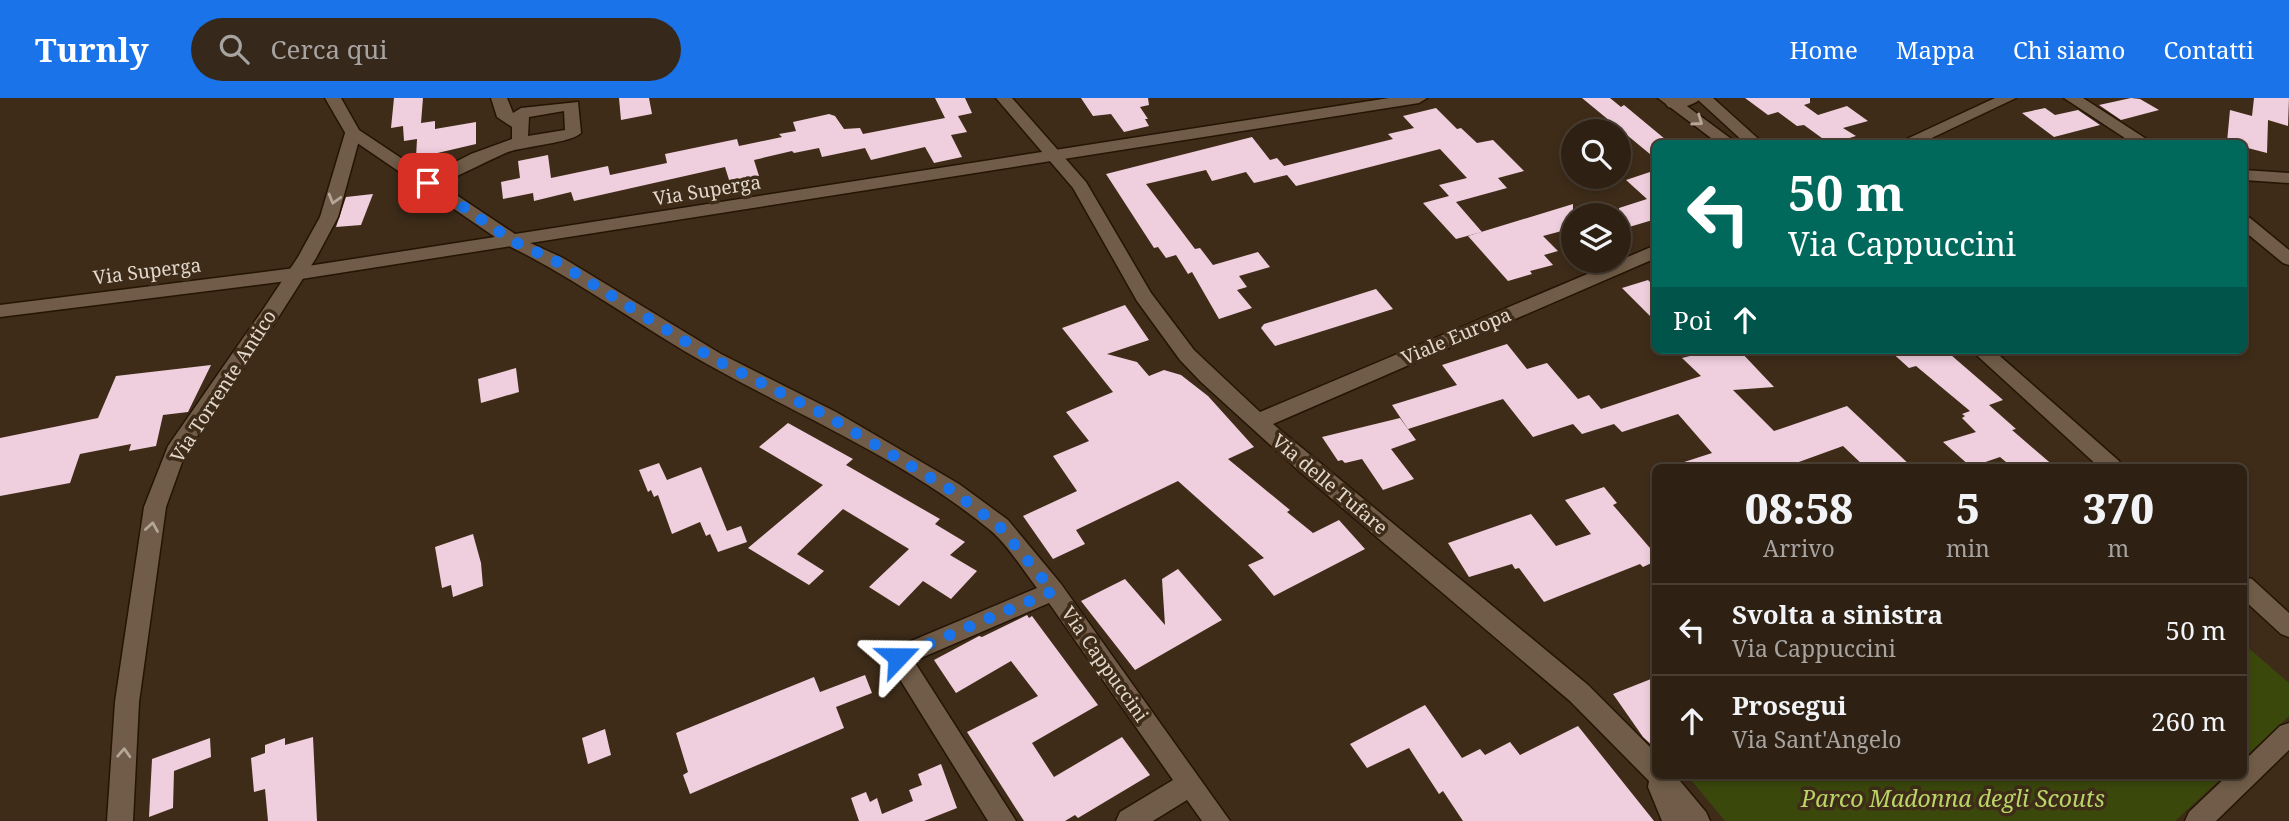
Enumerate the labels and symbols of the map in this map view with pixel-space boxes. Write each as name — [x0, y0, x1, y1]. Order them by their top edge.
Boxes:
one-way arrow — [1690, 113, 1703, 125]
pin — [398, 153, 458, 213]
street label: Via Superga — [651, 169, 763, 211]
one-way arrow — [328, 192, 342, 204]
street label: Via Superga — [91, 251, 203, 291]
street label: Viale Europa — [1397, 301, 1515, 371]
street label: Via Torrente Antico — [164, 305, 282, 467]
street label: Via delle Tufare — [1267, 428, 1393, 540]
one-way arrow — [144, 521, 159, 533]
street label: Via Cappuccini — [1056, 601, 1154, 727]
position arrow — [861, 620, 935, 694]
one-way arrow — [116, 747, 131, 758]
park label: Parco Madonna degli Scouts — [1800, 782, 2105, 814]

